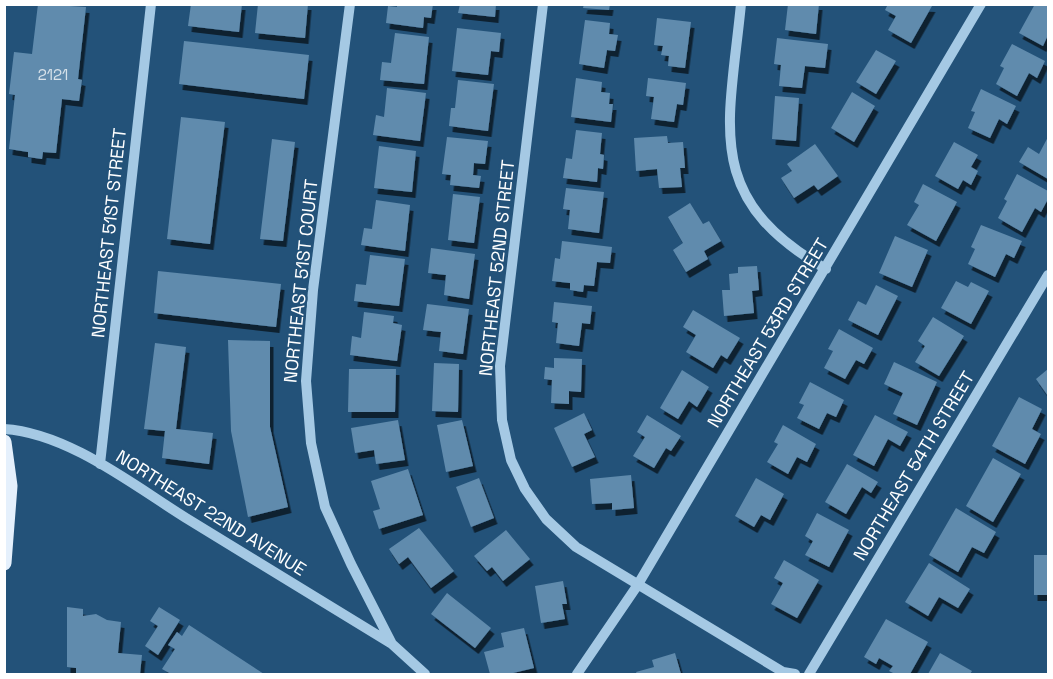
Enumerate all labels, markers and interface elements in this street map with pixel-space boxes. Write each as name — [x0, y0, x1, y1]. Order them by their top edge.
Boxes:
house number: 2121 — [38, 65, 68, 84]
street label: NORTHEAST 51ST STREET — [86, 127, 131, 339]
street label: NORTHEAST 52ND STREET — [474, 158, 519, 377]
street label: NORTHEAST 51ST COURT — [278, 177, 323, 384]
street label: NORTHEAST 53RD STREET — [702, 233, 834, 432]
street label: NORTHEAST 54TH STREET — [848, 367, 979, 564]
street label: NORTHEAST 22ND AVENUE — [112, 445, 311, 581]

